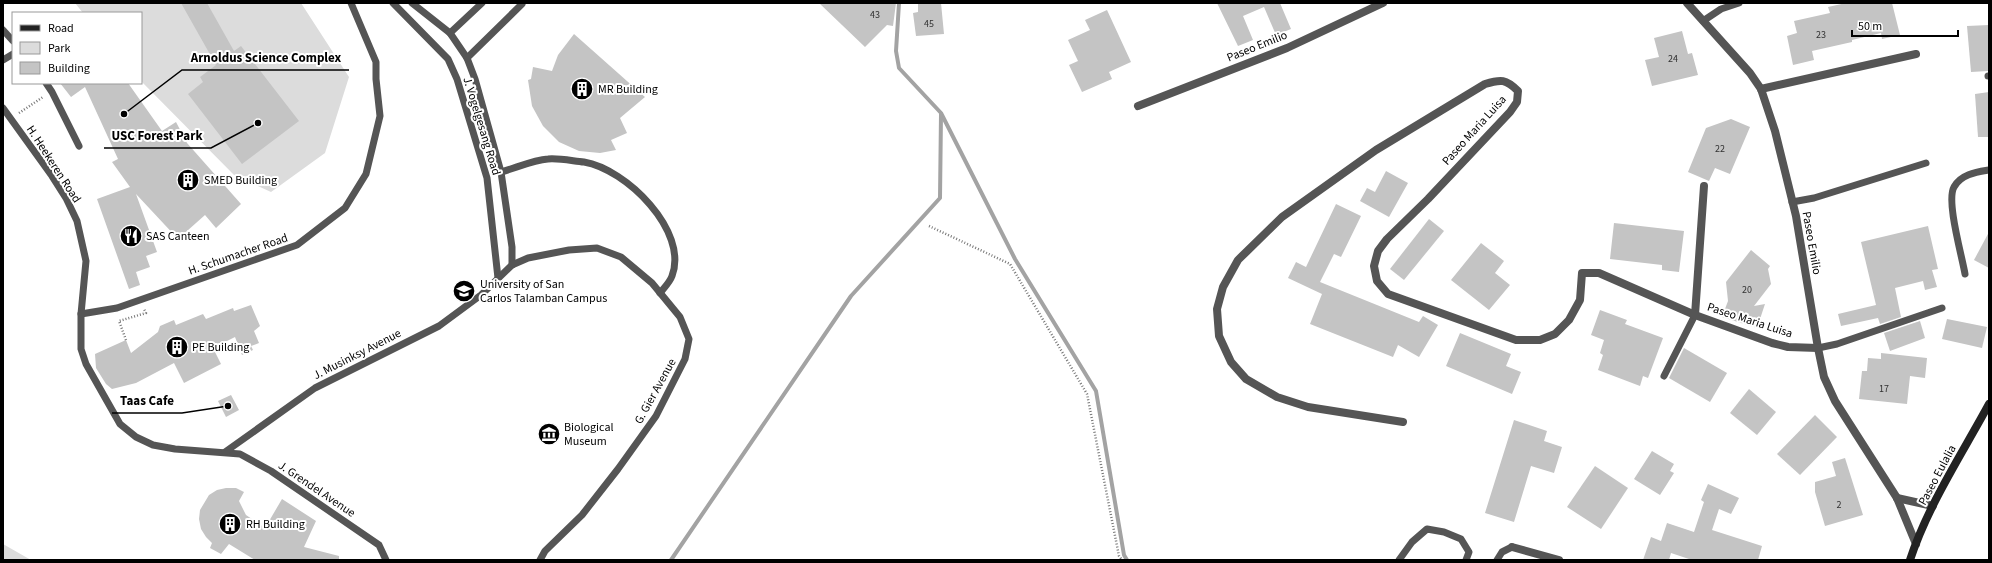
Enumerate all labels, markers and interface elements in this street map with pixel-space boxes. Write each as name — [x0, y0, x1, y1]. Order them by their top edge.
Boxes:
house number: 43 — [870, 8, 880, 22]
legend — [12, 12, 142, 84]
scale bar — [1852, 12, 1958, 38]
house number: 45 — [924, 17, 934, 31]
text: 50 m — [1858, 18, 1882, 35]
text: Road — [48, 20, 74, 37]
street label: Paseo Emilio — [1224, 27, 1290, 66]
house number: 23 — [1816, 28, 1826, 42]
text: Park — [48, 40, 70, 57]
callout: Arnoldus Science Complex — [182, 45, 349, 70]
text: Arnoldus Science Complex — [190, 49, 342, 67]
house number: 24 — [1668, 52, 1678, 66]
text: Building — [48, 60, 90, 77]
street label: J. Vogelgesang Road — [458, 75, 505, 177]
building icon: MR Building — [569, 76, 595, 102]
place label: MR Building — [598, 81, 658, 98]
street label: Paseo Maria Luisa — [1438, 92, 1510, 169]
street label: H. Heekeren Road — [22, 122, 85, 206]
callout: USC Forest Park — [104, 123, 211, 148]
text: USC Forest Park — [111, 127, 203, 145]
house number: 22 — [1715, 142, 1725, 156]
building icon: SMED Building — [175, 167, 201, 193]
place label: SMED Building — [204, 172, 277, 189]
street label: Paseo Emilio — [1798, 210, 1825, 276]
restaurant icon: SAS Canteen — [118, 223, 144, 249]
place label: SAS Canteen — [146, 228, 210, 245]
street label: H. Schumacher Road — [186, 229, 290, 280]
place label: University of San Carlos Talamban Campus — [480, 276, 607, 307]
school or university icon: University of San Carlos Talamban Campus — [451, 278, 477, 304]
house number: 20 — [1742, 283, 1752, 297]
street label: Paseo Maria Luisa — [1705, 299, 1795, 342]
street label: J. Musinksy Avenue — [310, 325, 404, 384]
building icon: PE Building — [164, 334, 190, 360]
place label: PE Building — [192, 339, 249, 356]
street label: G. Gier Avenue — [630, 355, 681, 427]
house number: 17 — [1879, 382, 1889, 396]
callout: Taas Cafe — [112, 388, 182, 413]
text: Taas Cafe — [120, 392, 174, 410]
place label: Biological Museum — [564, 419, 614, 450]
museum icon: Biological Museum — [536, 421, 562, 447]
street label: Paseo Eulalia — [1914, 442, 1960, 508]
street label: J. Grendel Avenue — [275, 457, 359, 522]
house number: 2 — [1837, 498, 1842, 512]
building icon: RH Building — [217, 511, 243, 537]
place label: RH Building — [246, 516, 305, 533]

